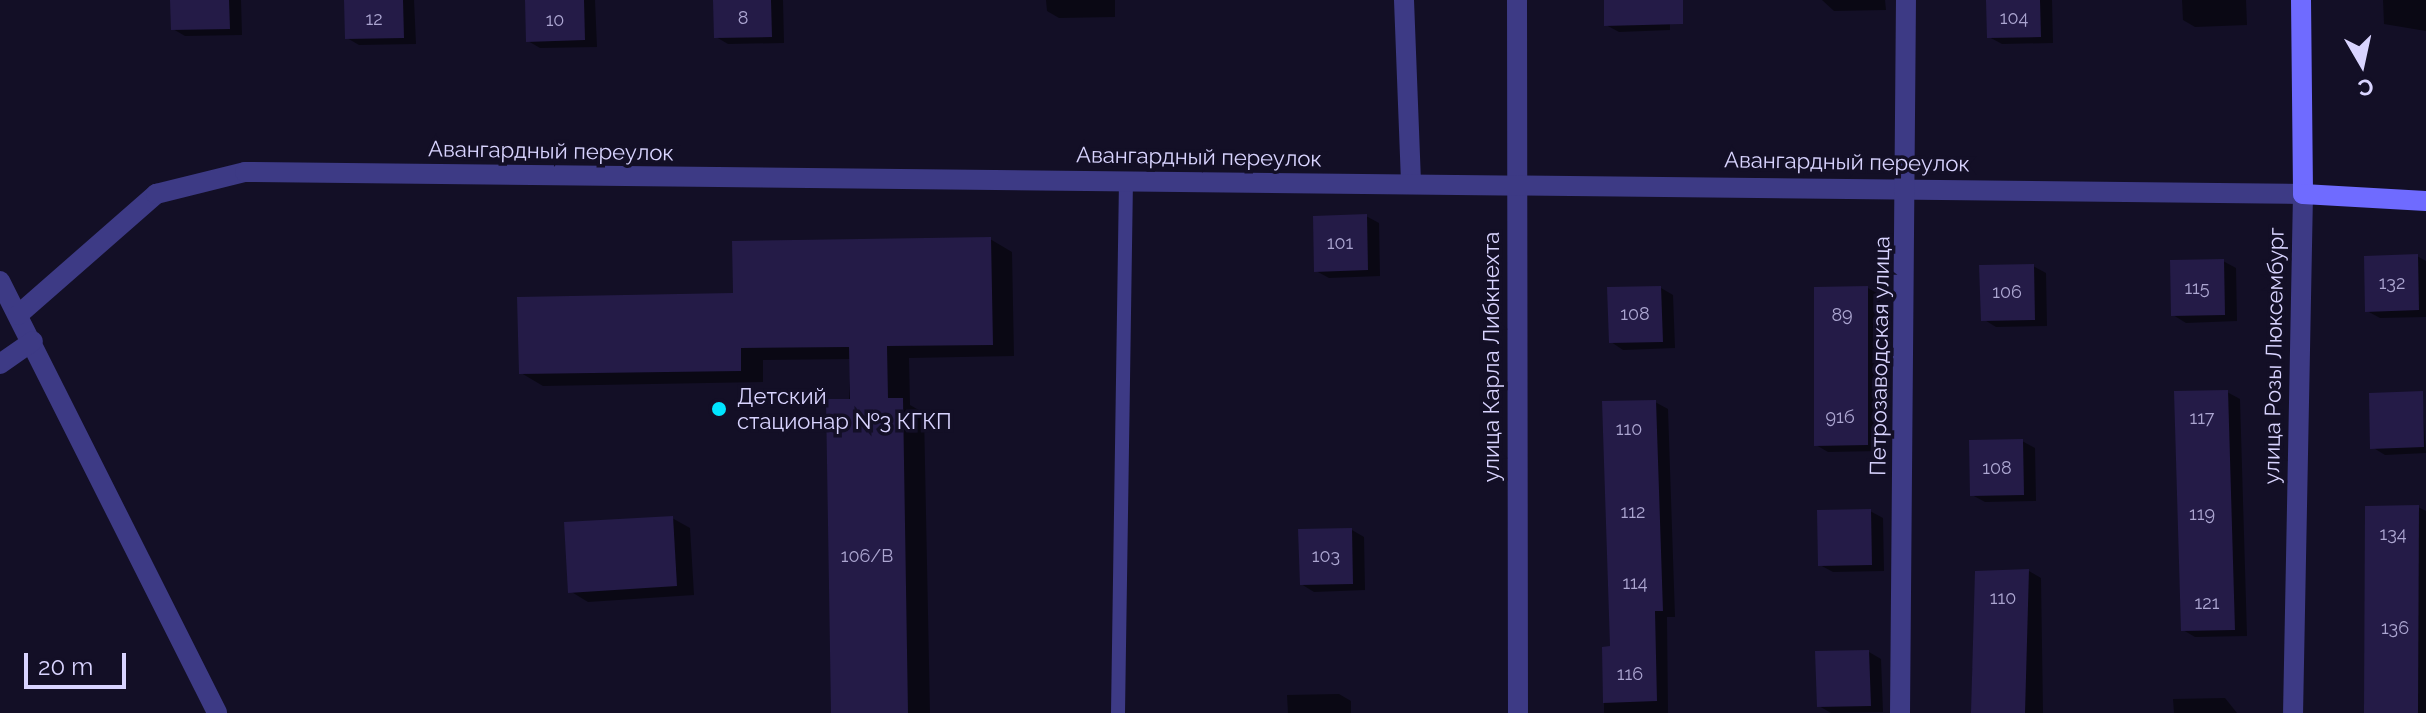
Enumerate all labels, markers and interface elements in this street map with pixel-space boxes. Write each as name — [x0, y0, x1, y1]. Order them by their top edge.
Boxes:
house number: 8 — [738, 7, 748, 29]
house number: 104 — [2000, 7, 2028, 29]
house number: 12 — [365, 8, 383, 30]
house number: 10 — [546, 9, 564, 31]
north arrow — [2322, 24, 2402, 104]
text: С — [2356, 74, 2375, 102]
street label: Авангардный переулок — [428, 136, 674, 166]
street label: Авангардный переулок — [1076, 142, 1322, 172]
street label: Авангардный переулок — [1724, 147, 1970, 177]
street label: улица Розы Люксембург — [2259, 227, 2289, 485]
house number: 101 — [1327, 232, 1353, 254]
street label: улица Карла Либкнехта — [1479, 232, 1505, 482]
street label: Петрозаводская улица — [1865, 236, 1895, 476]
house number: 132 — [2379, 272, 2405, 294]
house number: 115 — [2184, 277, 2210, 299]
house number: 106 — [1992, 281, 2022, 303]
house number: 108 — [1620, 303, 1650, 325]
house number: 89 — [1831, 304, 1853, 326]
place label: Детский стационар №3 КГКП — [737, 383, 952, 434]
marker: Детский стационар №3 КГКП — [708, 398, 730, 420]
house number: 91б — [1825, 406, 1855, 428]
house number: 117 — [2190, 407, 2214, 429]
house number: 110 — [1616, 418, 1642, 440]
house number: 108 — [1982, 457, 2012, 479]
house number: 112 — [1621, 501, 1645, 523]
house number: 119 — [2189, 503, 2215, 525]
house number: 134 — [2379, 523, 2407, 545]
house number: 106/В — [841, 545, 893, 567]
house number: 103 — [1312, 545, 1340, 567]
house number: 114 — [1622, 572, 1648, 594]
house number: 110 — [1990, 587, 2016, 609]
house number: 121 — [2195, 592, 2219, 614]
house number: 136 — [2381, 617, 2409, 639]
scale bar — [28, 637, 130, 687]
text: 20 m — [38, 652, 93, 681]
house number: 116 — [1617, 663, 1643, 685]

